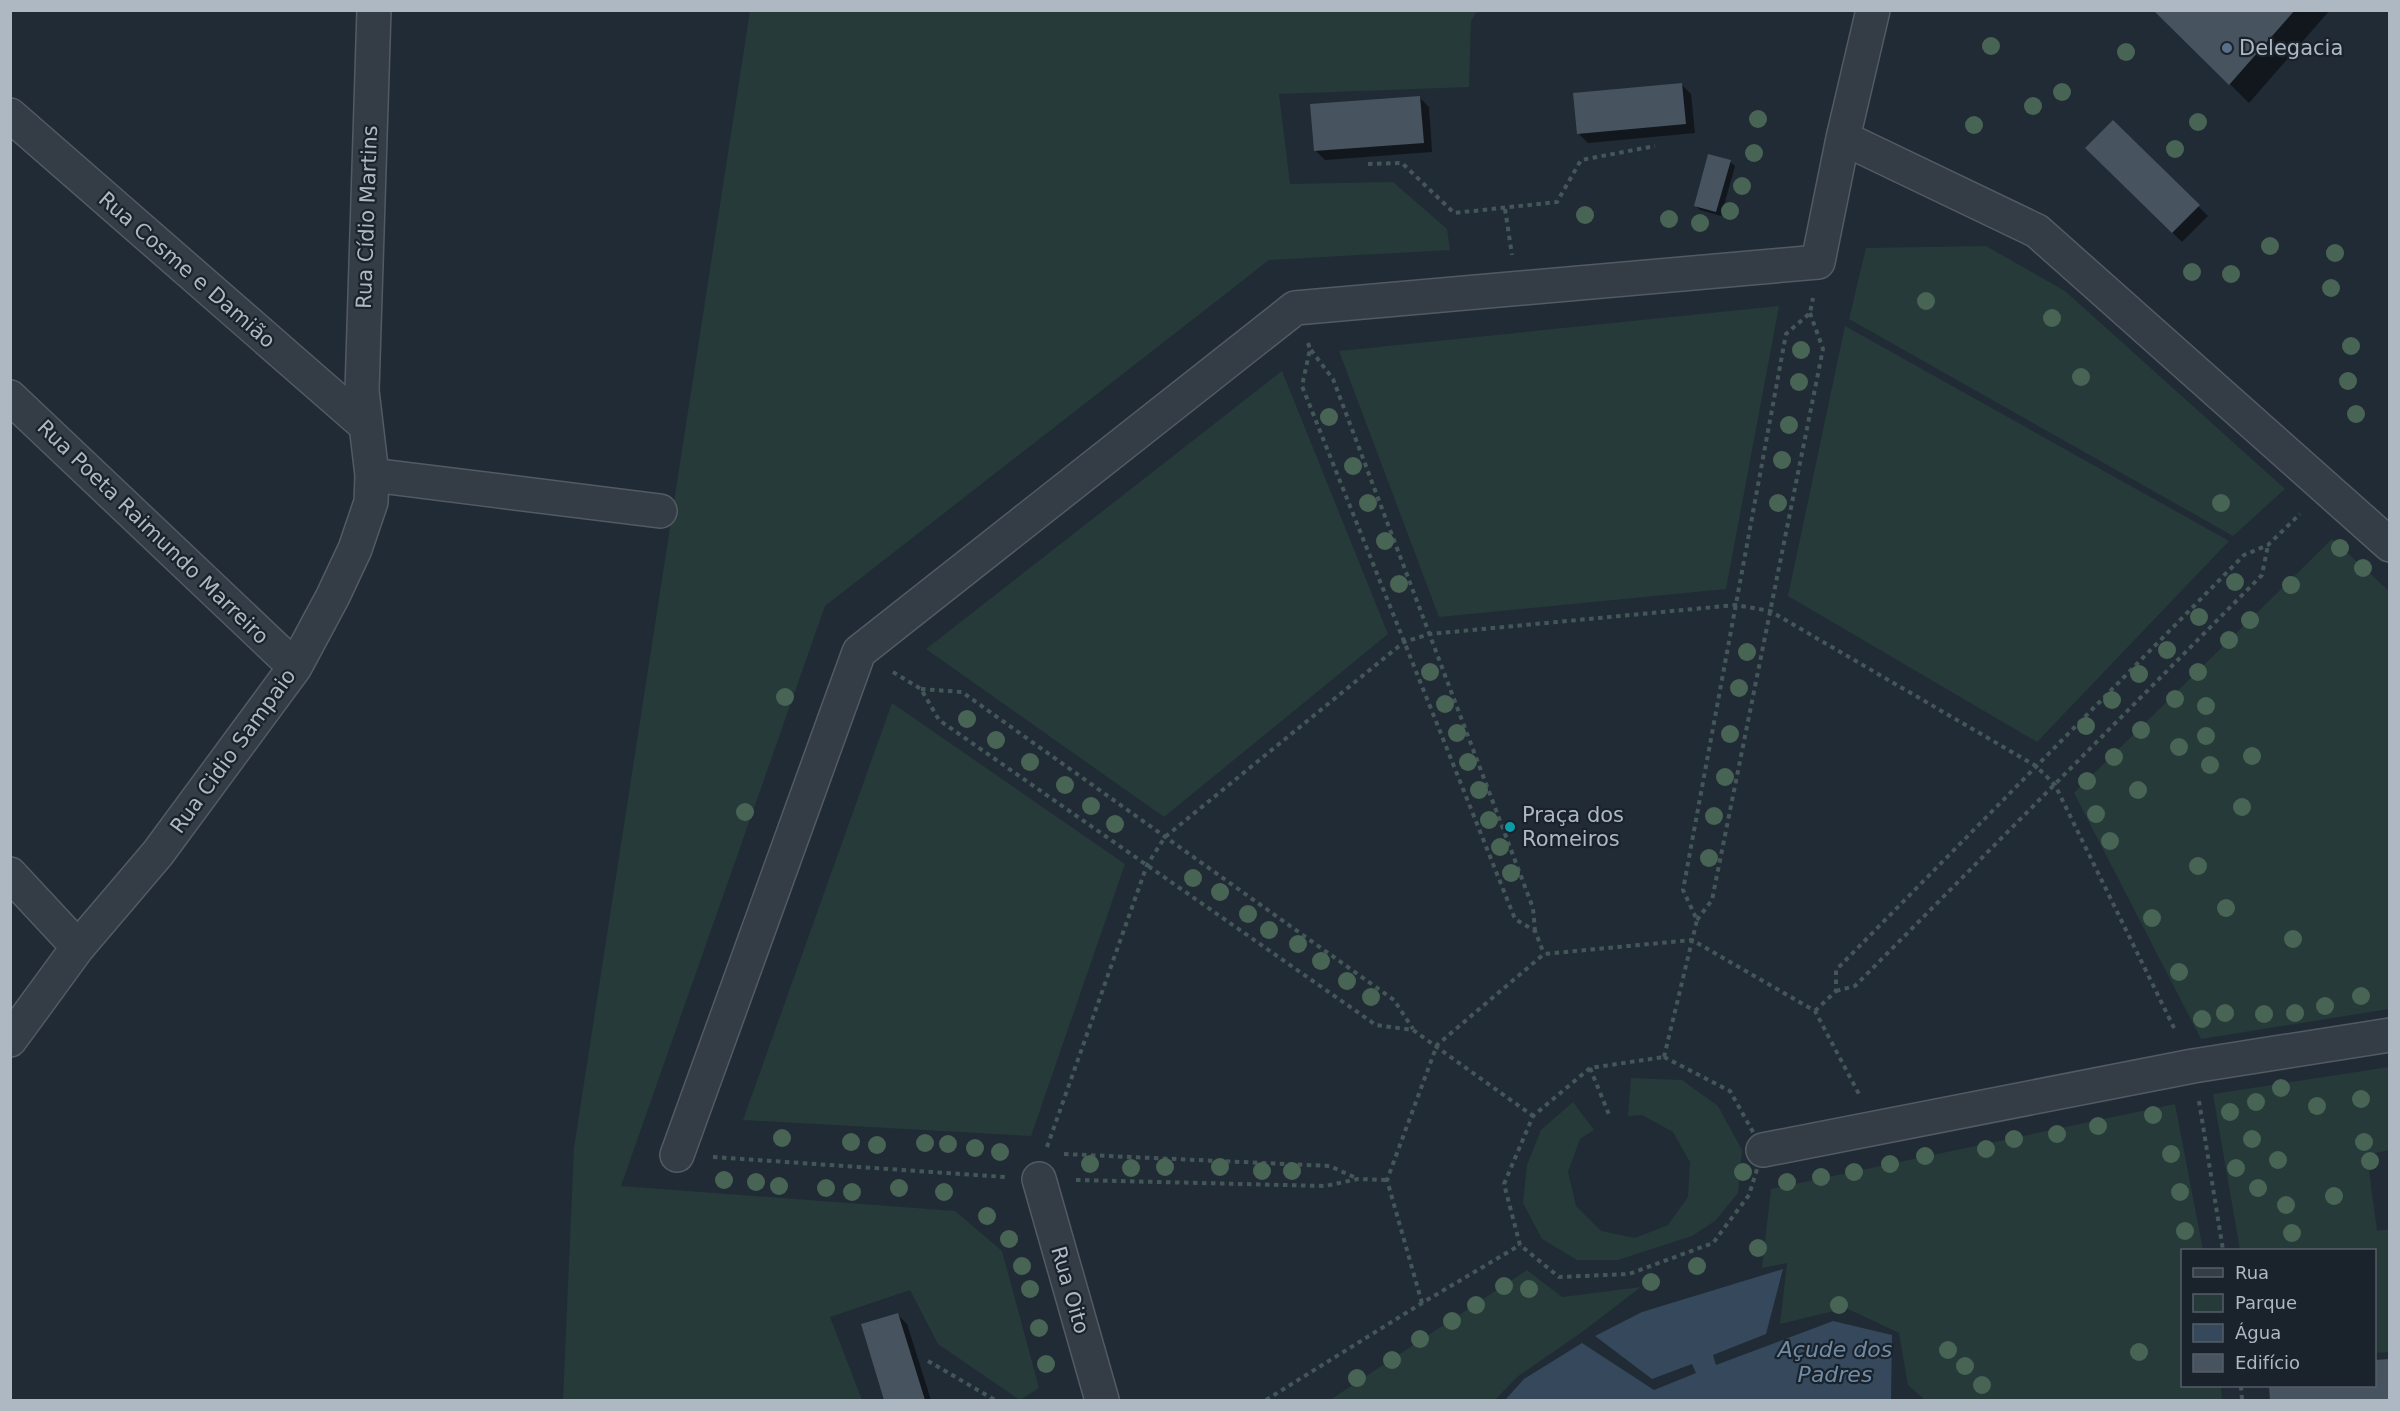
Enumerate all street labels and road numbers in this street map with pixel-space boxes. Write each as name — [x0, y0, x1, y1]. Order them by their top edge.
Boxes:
street label: Rua Cídio Martins — [352, 125, 382, 309]
street label: Rua Cosme e Damião — [94, 187, 280, 353]
street label: Rua Poeta Raimundo Marreiro — [32, 415, 274, 649]
street label: Rua Cidio Sampaio — [165, 664, 301, 838]
street label: Rua Oito — [1046, 1243, 1094, 1337]

